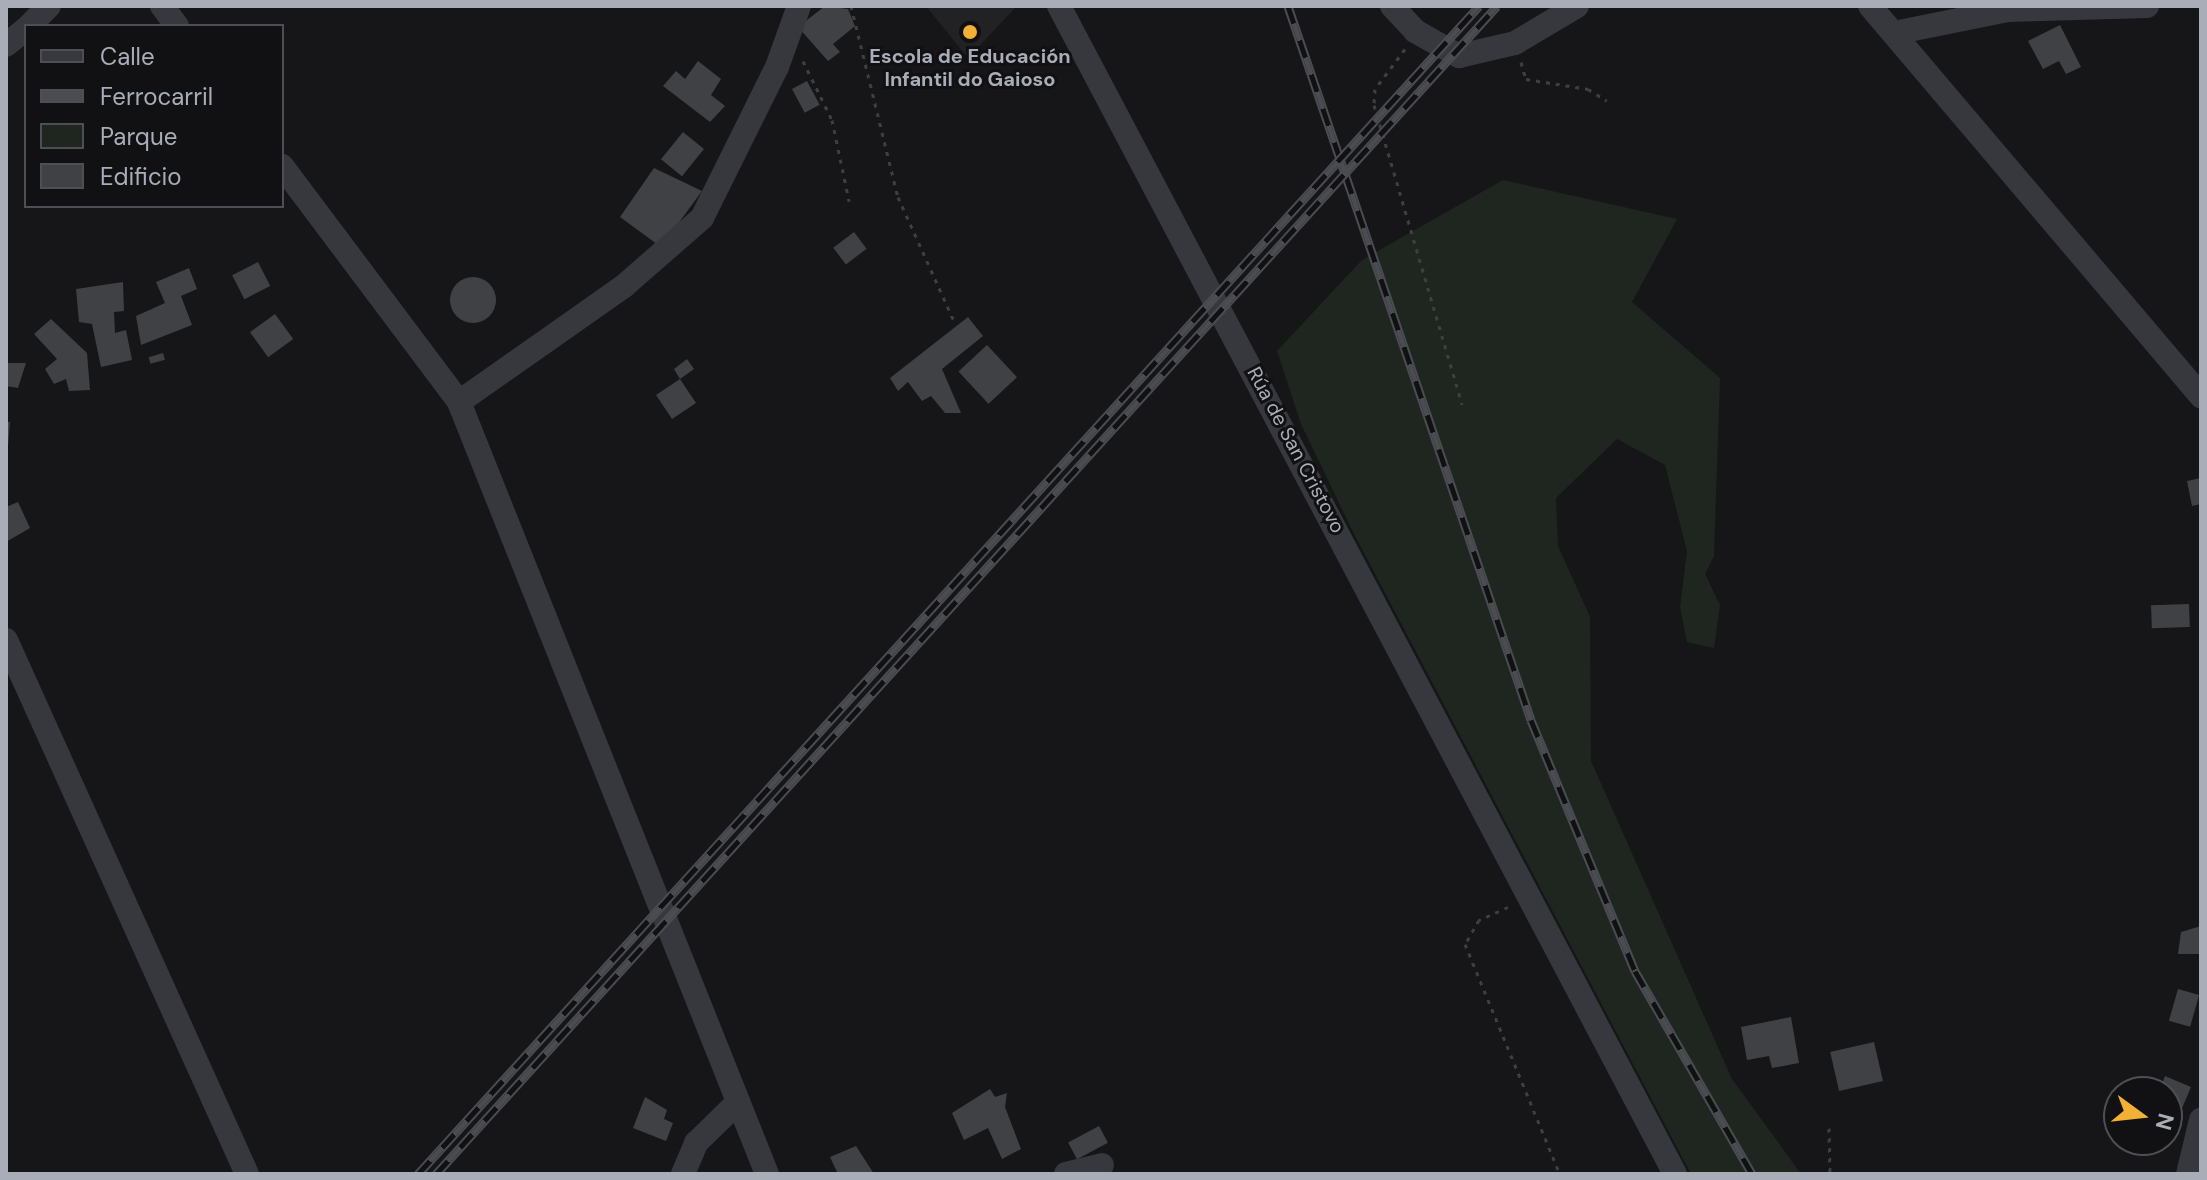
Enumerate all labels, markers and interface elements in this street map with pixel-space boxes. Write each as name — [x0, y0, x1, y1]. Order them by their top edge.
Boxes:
marker: Escola de Educación Infantil do Gaioso — [961, 23, 979, 41]
legend — [24, 24, 284, 208]
text: Calle — [100, 41, 155, 72]
place label: Escola de Educación Infantil do Gaioso — [869, 44, 1071, 91]
text: Ferrocarril — [100, 81, 213, 112]
text: Parque — [100, 121, 177, 152]
text: Edificio — [100, 161, 182, 192]
street label: Rúa de San Cristovo — [1242, 363, 1350, 537]
north arrow — [2103, 1076, 2183, 1156]
text: N — [2149, 1110, 2181, 1133]

